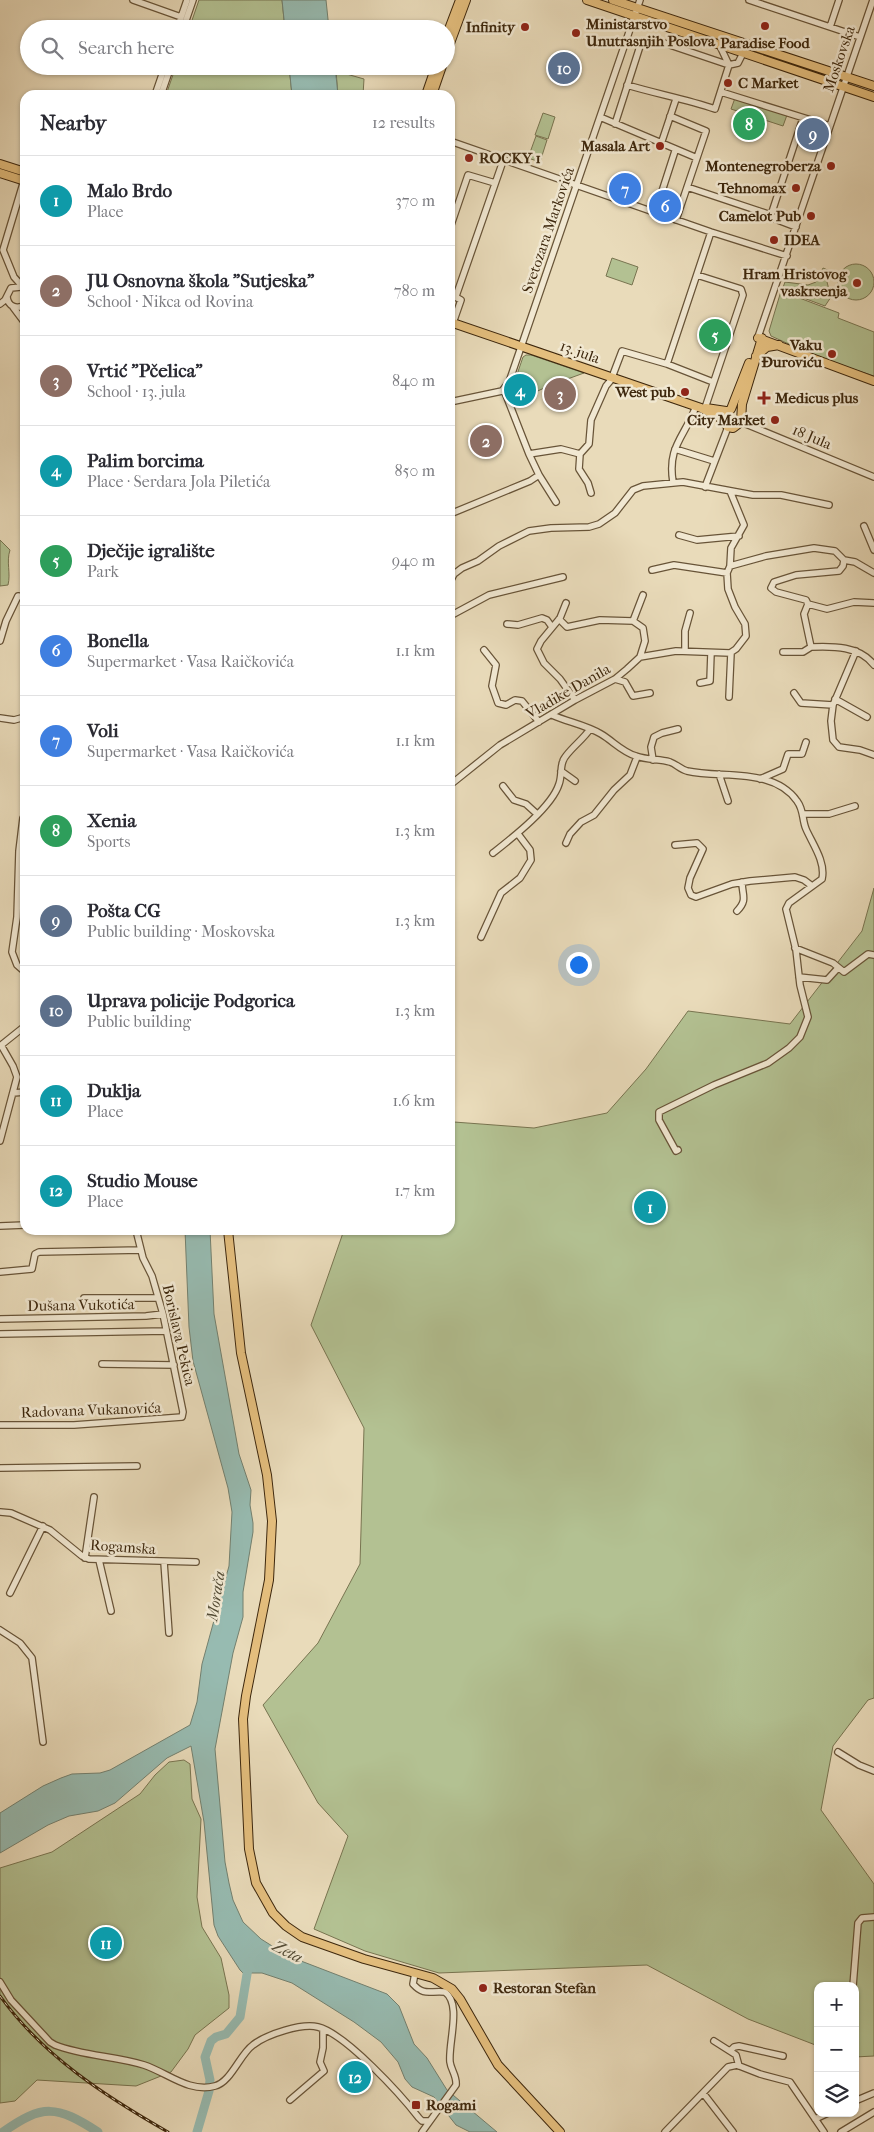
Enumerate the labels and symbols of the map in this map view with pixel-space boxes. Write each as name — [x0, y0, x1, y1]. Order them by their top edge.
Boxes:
place label: Ministarstvo Unutrasnjih Poslova — [585, 15, 716, 50]
place label: Infinity — [466, 18, 516, 36]
marker: Paradise Food — [759, 20, 771, 32]
marker: Infinity — [519, 21, 531, 33]
street label: Moskovska — [819, 22, 859, 95]
marker: Ministarstvo Unutrasnjih Poslova — [570, 27, 582, 39]
place label: Paradise Food — [720, 34, 810, 52]
pin: 10 — [548, 49, 580, 87]
place label: C Market — [738, 74, 799, 92]
marker: C Market — [722, 77, 734, 89]
pin: 8 — [733, 105, 765, 143]
pin: 9 — [797, 115, 829, 153]
place label: Masala Art — [580, 137, 651, 155]
marker: Masala Art — [654, 140, 666, 152]
place label: ROCKY 1 — [479, 149, 541, 167]
marker: ROCKY 1 — [463, 152, 475, 164]
place label: Montenegroberza — [704, 157, 822, 175]
marker: Montenegroberza — [825, 160, 837, 172]
street label: Svetozara Markovića — [518, 164, 578, 295]
pin: 7 — [609, 170, 641, 208]
place label: Tehnomax — [717, 179, 786, 197]
marker: Tehnomax — [790, 182, 802, 194]
pin: 6 — [649, 187, 681, 225]
place label: Camelot Pub — [719, 207, 801, 225]
marker: Camelot Pub — [805, 210, 817, 222]
place label: IDEA — [784, 231, 821, 249]
marker: IDEA — [768, 234, 780, 246]
place label: Hram Hristovog vaskrsenja — [742, 265, 848, 300]
marker: Hram Hristovog vaskrsenja — [851, 277, 863, 289]
pin: 5 — [699, 316, 731, 354]
place label: Vaku Đuroviću — [761, 336, 823, 371]
street label: 13. jula — [558, 337, 603, 368]
marker: Vaku Đuroviću — [826, 348, 838, 360]
pin: 4 — [504, 371, 536, 409]
pin: 3 — [544, 375, 576, 413]
place label: West pub — [614, 383, 675, 401]
marker: West pub — [679, 386, 691, 398]
place label: Medicus plus — [774, 389, 859, 407]
marker: Medicus plus — [757, 391, 771, 405]
place label: City Market — [687, 411, 766, 429]
marker: City Market — [769, 414, 781, 426]
street label: 18 Jula — [790, 421, 835, 454]
pin: 2 — [470, 422, 502, 460]
street label: Vladike Danila — [522, 659, 614, 723]
your location — [566, 952, 592, 978]
pin: 1 — [634, 1188, 666, 1226]
street label: Borislava Pekica — [159, 1283, 200, 1389]
street label: Dušana Vukotića — [27, 1295, 136, 1315]
street label: Radovana Vukanovića — [20, 1399, 163, 1421]
street label: Rogamska — [90, 1536, 158, 1558]
water label: Morača — [202, 1570, 229, 1623]
pin: 11 — [90, 1924, 122, 1962]
water label: Zeta — [269, 1936, 306, 1967]
place label: Restoran Stefan — [493, 1979, 596, 1997]
marker: Restoran Stefan — [477, 1982, 489, 1994]
pin: 12 — [339, 2058, 371, 2096]
place label: Rogami — [426, 2096, 477, 2114]
marker: Rogami — [410, 2099, 422, 2111]

